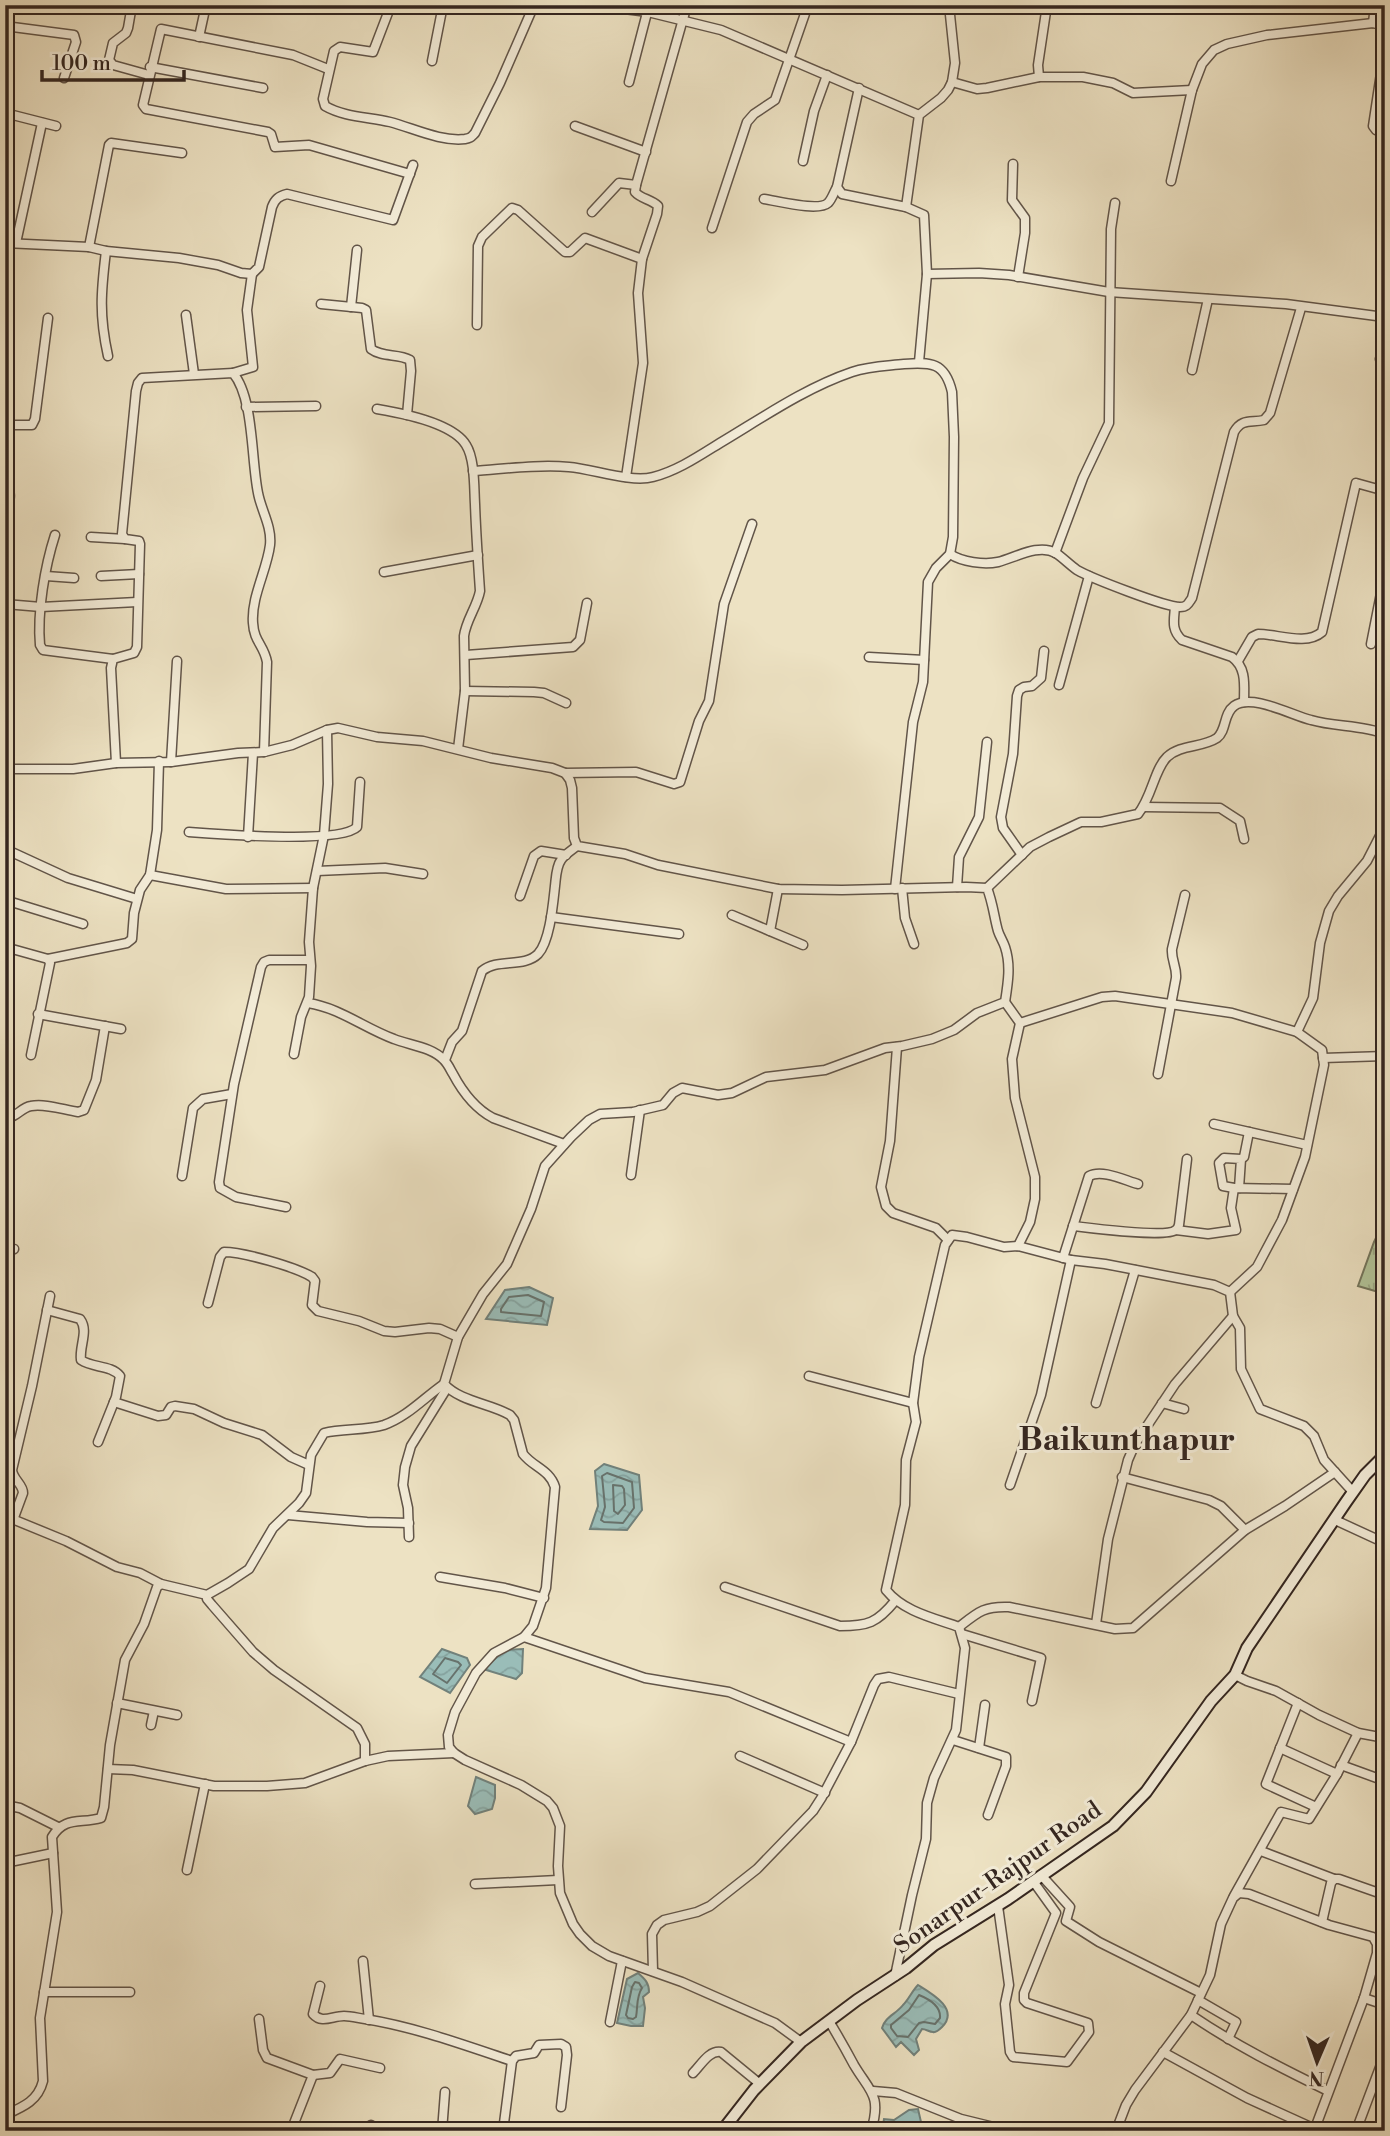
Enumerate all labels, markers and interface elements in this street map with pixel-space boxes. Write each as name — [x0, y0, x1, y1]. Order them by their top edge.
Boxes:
scale bar — [42, 38, 184, 82]
text: 100 m — [52, 51, 111, 77]
district label: Baikunthapur — [1019, 1420, 1235, 1460]
street label: Sonarpur-Rajpur Road — [888, 1795, 1108, 1961]
north arrow — [1282, 2028, 1352, 2098]
text: N — [1309, 2066, 1324, 2090]

